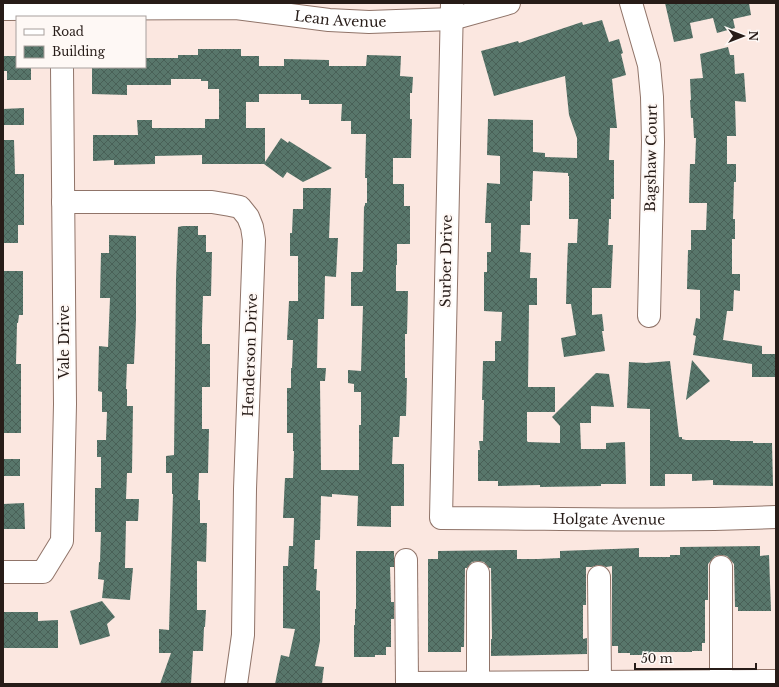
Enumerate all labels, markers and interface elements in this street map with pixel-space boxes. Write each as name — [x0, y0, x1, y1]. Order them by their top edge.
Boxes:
street label: Lean Avenue — [293, 7, 387, 31]
legend — [16, 16, 146, 68]
north arrow — [723, 16, 763, 56]
text: Road — [52, 24, 84, 39]
text: N — [746, 31, 760, 42]
text: Building — [52, 44, 106, 59]
street label: Bagshaw Court — [641, 103, 661, 212]
street label: Surber Drive — [436, 215, 456, 307]
street label: Henderson Drive — [239, 293, 261, 417]
street label: Vale Drive — [55, 305, 73, 380]
street label: Holgate Avenue — [553, 510, 665, 529]
scale bar — [635, 645, 756, 671]
text: 50 m — [641, 651, 673, 666]

